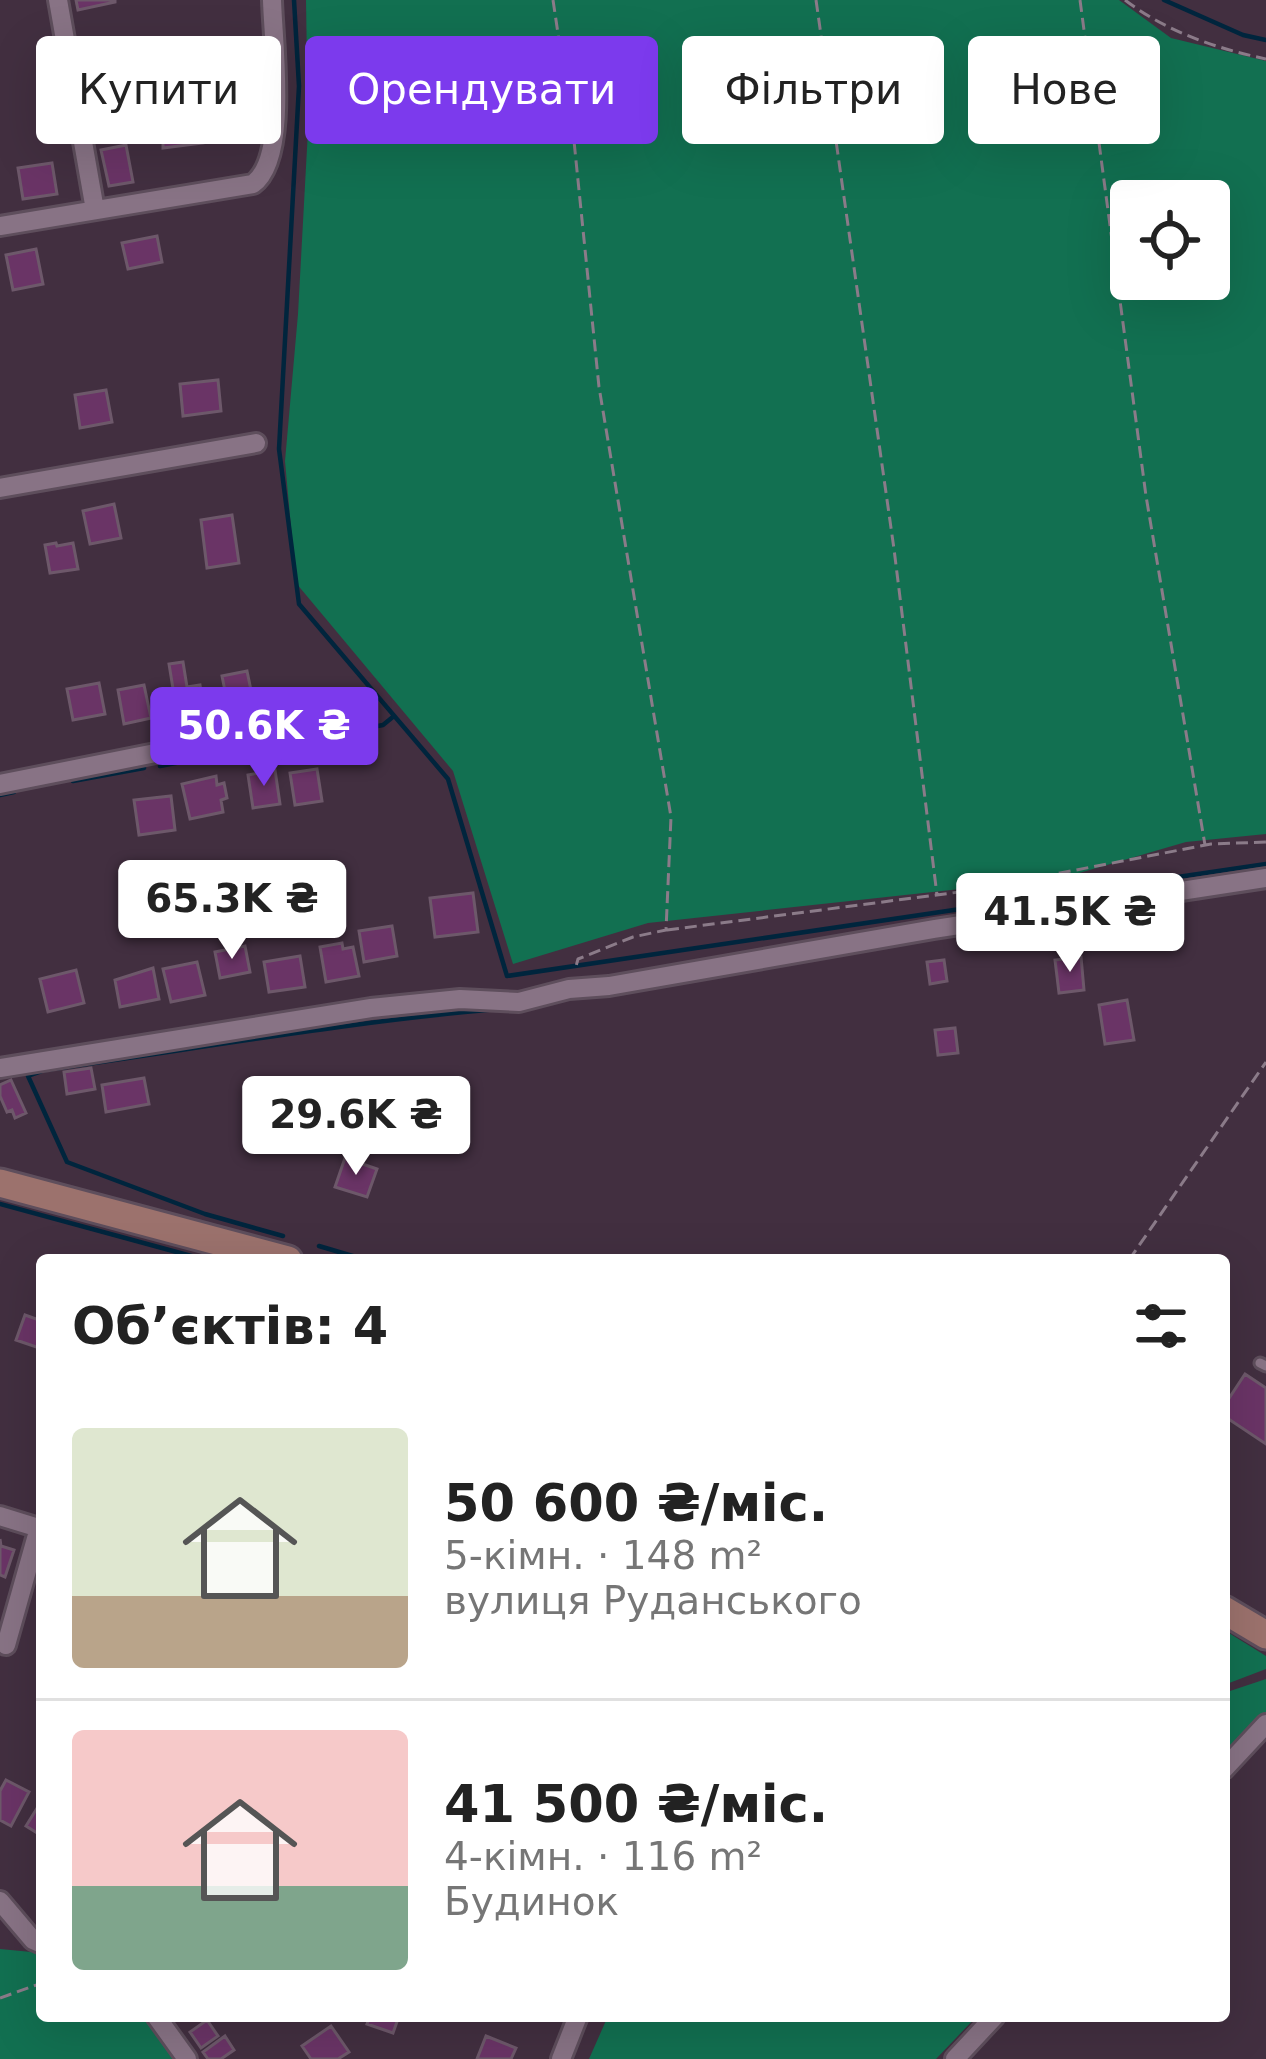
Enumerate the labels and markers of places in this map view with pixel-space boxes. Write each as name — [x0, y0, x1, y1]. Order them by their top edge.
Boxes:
pin: 50.6K ₴ — [153, 687, 375, 789]
pin: 65.3K ₴ — [121, 860, 343, 962]
pin: 41.5K ₴ — [959, 873, 1181, 975]
pin: 29.6K ₴ — [245, 1076, 467, 1178]

